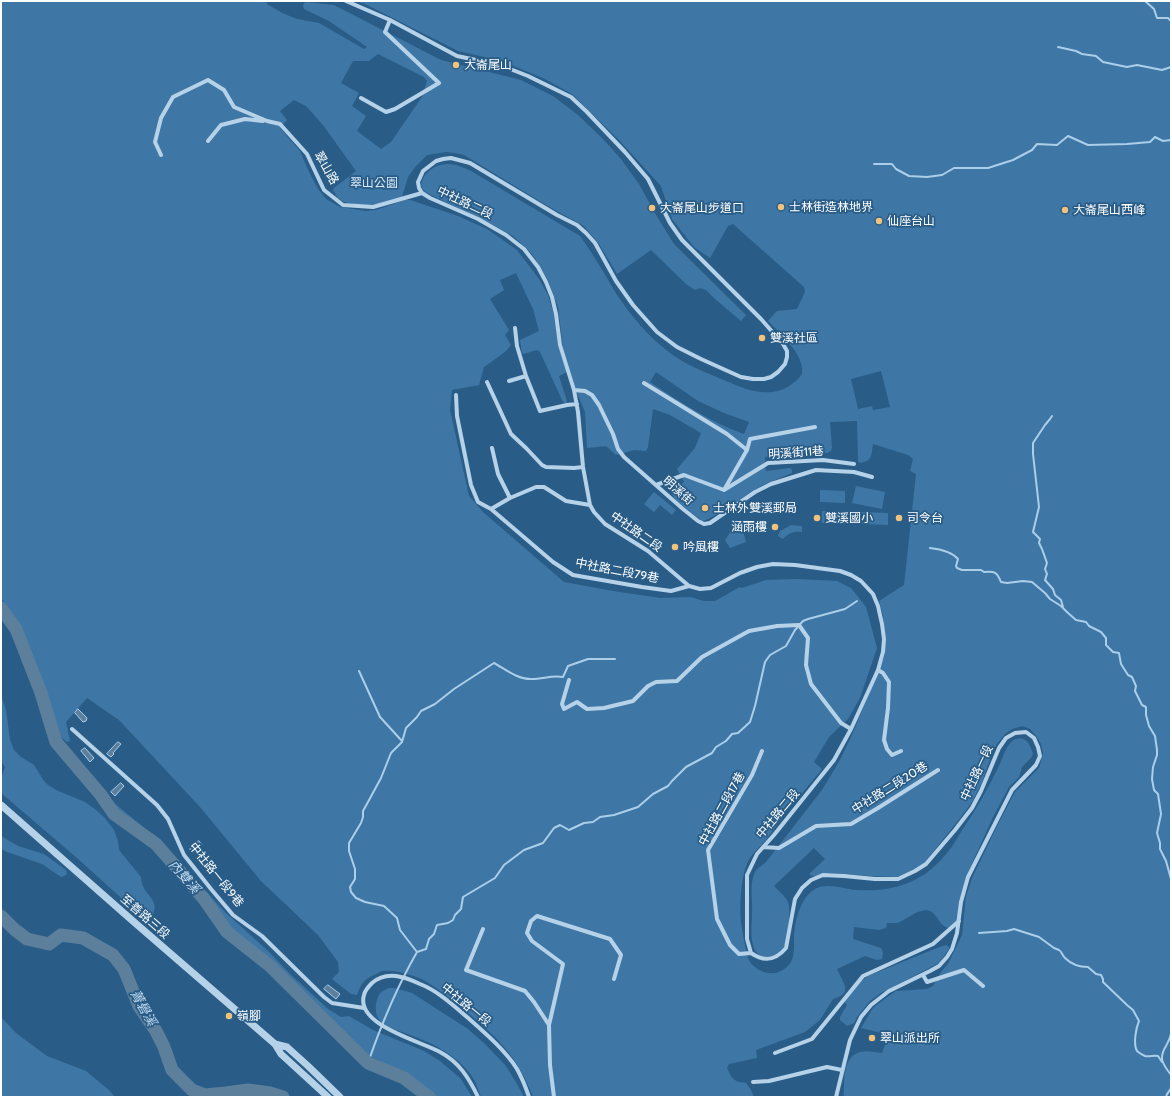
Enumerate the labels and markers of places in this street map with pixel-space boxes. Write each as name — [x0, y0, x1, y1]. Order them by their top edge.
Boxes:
place label: 大崙尾山 — [464, 58, 512, 72]
marker: 大崙尾山 — [451, 60, 461, 70]
place label: 士林街造林地界 — [789, 200, 873, 214]
place label: 大崙尾山步道口 — [660, 201, 744, 215]
marker: 士林街造林地界 — [776, 202, 786, 212]
marker: 大崙尾山步道口 — [647, 203, 657, 213]
place label: 大崙尾山西峰 — [1073, 203, 1145, 217]
marker: 大崙尾山西峰 — [1060, 205, 1070, 215]
place label: 仙座台山 — [887, 214, 935, 228]
marker: 仙座台山 — [874, 216, 884, 226]
place label: 雙溪社區 — [770, 331, 818, 345]
marker: 雙溪社區 — [757, 333, 767, 343]
place label: 士林外雙溪郵局 — [713, 501, 797, 515]
marker: 士林外雙溪郵局 — [700, 503, 710, 513]
place label: 雙溪國小 — [825, 511, 873, 525]
place label: 司令台 — [907, 511, 943, 525]
marker: 雙溪國小 — [812, 513, 822, 523]
marker: 司令台 — [894, 513, 904, 523]
place label: 涵雨樓 — [731, 520, 767, 534]
marker: 涵雨樓 — [770, 522, 780, 532]
place label: 吟風樓 — [683, 540, 719, 554]
marker: 吟風樓 — [670, 542, 680, 552]
place label: 嶺腳 — [237, 1009, 261, 1023]
marker: 嶺腳 — [224, 1011, 234, 1021]
place label: 翠山派出所 — [880, 1031, 940, 1045]
marker: 翠山派出所 — [867, 1033, 877, 1043]

